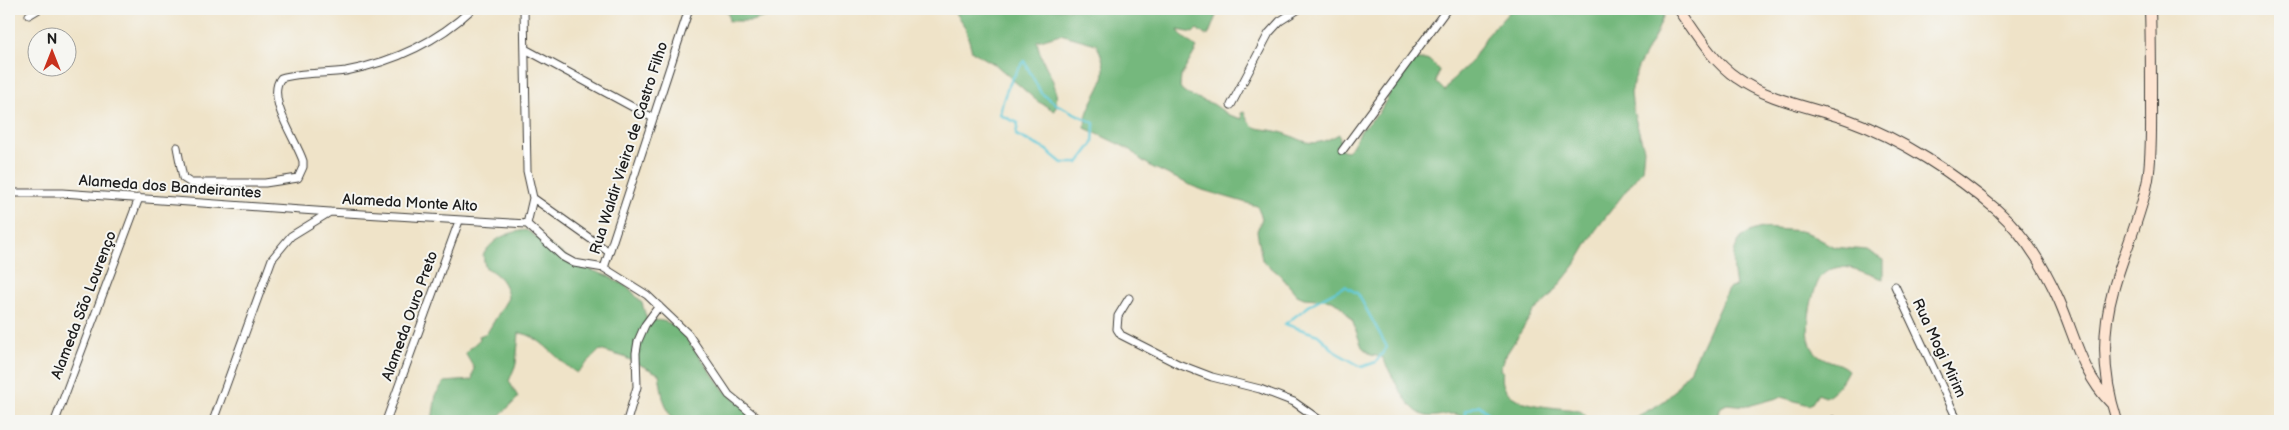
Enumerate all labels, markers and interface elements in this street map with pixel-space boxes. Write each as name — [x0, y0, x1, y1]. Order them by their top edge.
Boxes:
north arrow — [28, 28, 78, 78]
text: N — [47, 31, 57, 48]
street label: Rua Waldir Vieira de Castro Filho — [586, 39, 672, 257]
street label: Alameda dos Bandeirantes — [78, 171, 262, 203]
street label: Alameda Monte Alto — [342, 190, 478, 216]
street label: Alameda São Lourenço — [47, 228, 121, 382]
street label: Alameda Ouro Preto — [378, 248, 442, 384]
street label: Rua Mogi Mirim — [1908, 295, 1970, 401]

